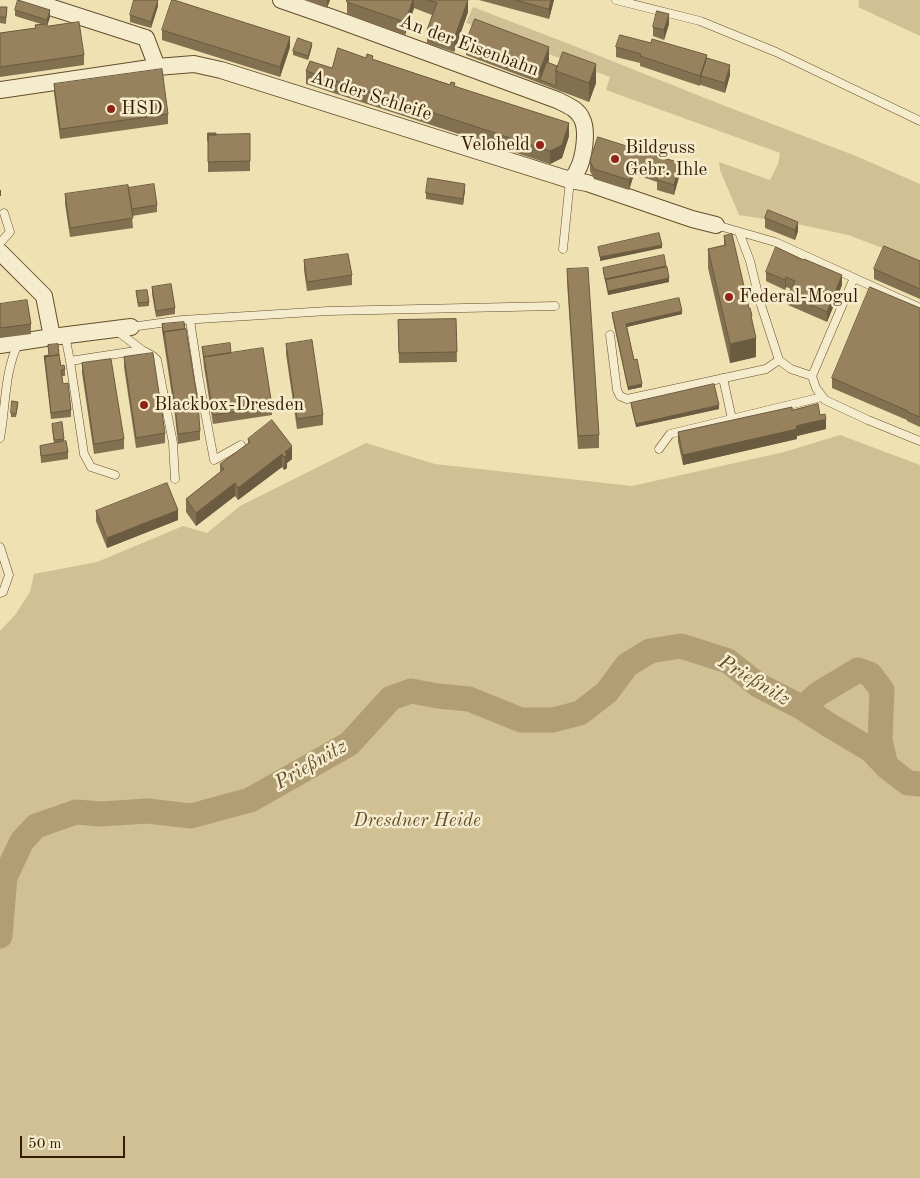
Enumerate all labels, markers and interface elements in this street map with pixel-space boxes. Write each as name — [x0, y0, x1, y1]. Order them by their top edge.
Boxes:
street label: An der Eisenbahn — [396, 10, 542, 82]
street label: An der Schleife — [307, 66, 435, 126]
place label: HSD — [121, 98, 163, 120]
marker: HSD — [105, 103, 117, 115]
place label: Veloheld — [460, 134, 530, 156]
place label: Bildguss Gebr. Ihle — [625, 137, 707, 181]
marker: Veloheld — [534, 139, 546, 151]
marker: Bildguss Gebr. Ihle — [609, 153, 621, 165]
place label: Federal-Mogul — [739, 286, 858, 308]
marker: Federal-Mogul — [723, 291, 735, 303]
place label: Blackbox-Dresden — [154, 394, 304, 416]
marker: Blackbox-Dresden — [138, 399, 150, 411]
water label: Prießnitz — [714, 650, 794, 712]
water label: Prießnitz — [271, 735, 351, 795]
park label: Dresdner Heide — [353, 810, 481, 832]
scale bar — [22, 1126, 128, 1158]
text: 50 m — [28, 1137, 62, 1152]

